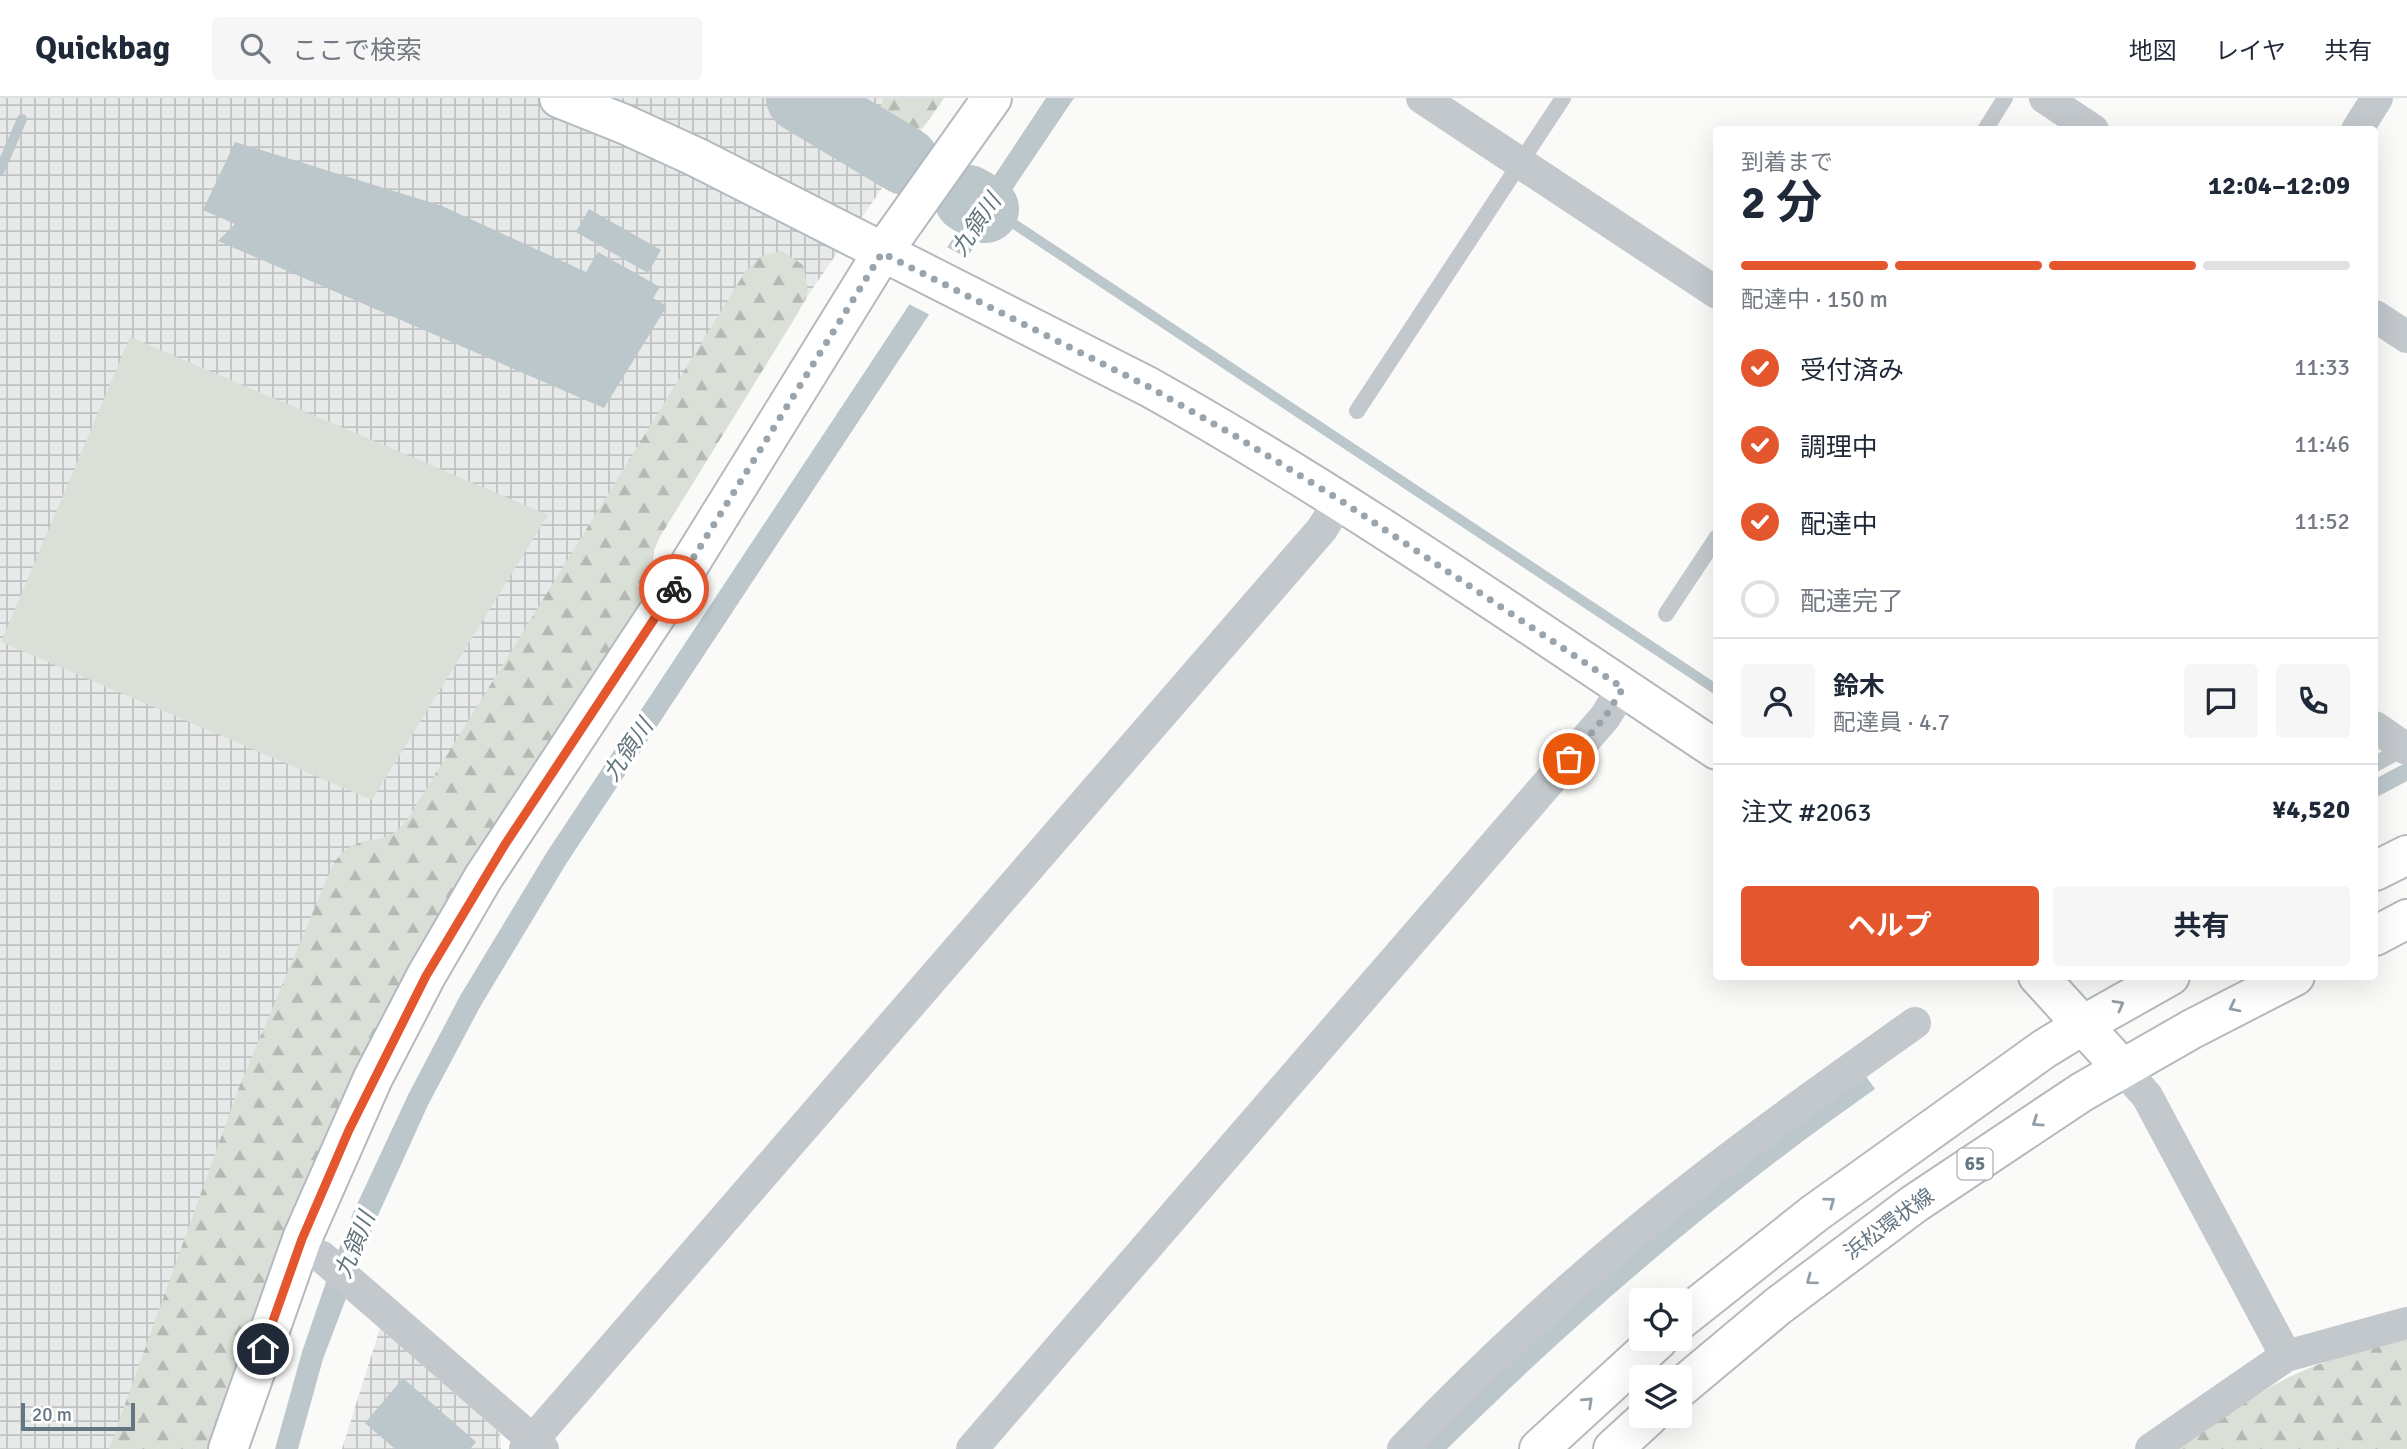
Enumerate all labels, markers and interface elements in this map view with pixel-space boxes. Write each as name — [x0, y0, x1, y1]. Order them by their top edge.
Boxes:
search box — [212, 17, 702, 80]
text: Quickbag — [35, 28, 170, 69]
icon: search — [236, 29, 274, 67]
text: ここで検索 — [292, 35, 422, 67]
text: 地図 — [2129, 36, 2177, 66]
text: レイヤ — [2215, 36, 2286, 66]
text: 共有 — [2324, 36, 2372, 66]
text: 到着まで — [1741, 148, 1833, 177]
text: 12:04–12:09 — [2208, 170, 2350, 202]
text: 2 分 — [1741, 175, 1822, 231]
water label: 九領川 — [945, 186, 1009, 262]
text: 配達中 · 150 m — [1741, 285, 1888, 314]
icon: check — [1741, 349, 1779, 387]
text: 11:33 — [2294, 353, 2350, 382]
text: 受付済み — [1800, 355, 1904, 387]
icon: check — [1741, 426, 1779, 464]
text: 11:46 — [2294, 430, 2350, 459]
text: 調理中 — [1800, 432, 1878, 464]
icon: check — [1741, 503, 1779, 541]
text: 11:52 — [2294, 507, 2350, 536]
text: 配達中 — [1800, 509, 1878, 541]
courier — [639, 554, 709, 624]
icon: bike — [655, 570, 693, 608]
text: 配達完了 — [1800, 586, 1904, 618]
button: person — [1741, 664, 1815, 738]
button: chat — [2184, 664, 2258, 738]
button: phone — [2276, 664, 2350, 738]
text: 鈴木 — [1833, 671, 1885, 703]
text: 配達員 · 4.7 — [1833, 708, 1950, 737]
water label: 九領川 — [597, 711, 661, 787]
pin — [1539, 729, 1599, 789]
icon: bag — [1550, 740, 1588, 778]
text: ¥4,520 — [2272, 794, 2350, 826]
text: 注文 #2063 — [1741, 797, 1872, 829]
button: ヘルプ — [1741, 886, 2039, 966]
button: 共有 — [2053, 886, 2350, 966]
one-way arrow — [2229, 999, 2241, 1013]
one-way arrow — [2111, 1000, 2124, 1013]
one-way arrow — [2032, 1114, 2045, 1126]
road number: 65 — [1958, 1148, 1993, 1180]
street label: 浜松環状線 — [1839, 1183, 1939, 1265]
one-way arrow — [1822, 1198, 1835, 1210]
water label: 九領川 — [329, 1205, 382, 1282]
one-way arrow — [1806, 1272, 1819, 1285]
map controls — [1629, 1288, 1692, 1428]
button: locate — [1629, 1288, 1692, 1351]
pin — [233, 1319, 293, 1379]
icon: home — [244, 1330, 282, 1368]
button: layers — [1629, 1365, 1692, 1428]
one-way arrow — [1580, 1398, 1593, 1410]
scale bar — [21, 1400, 135, 1432]
text: 20 m — [32, 1403, 72, 1427]

